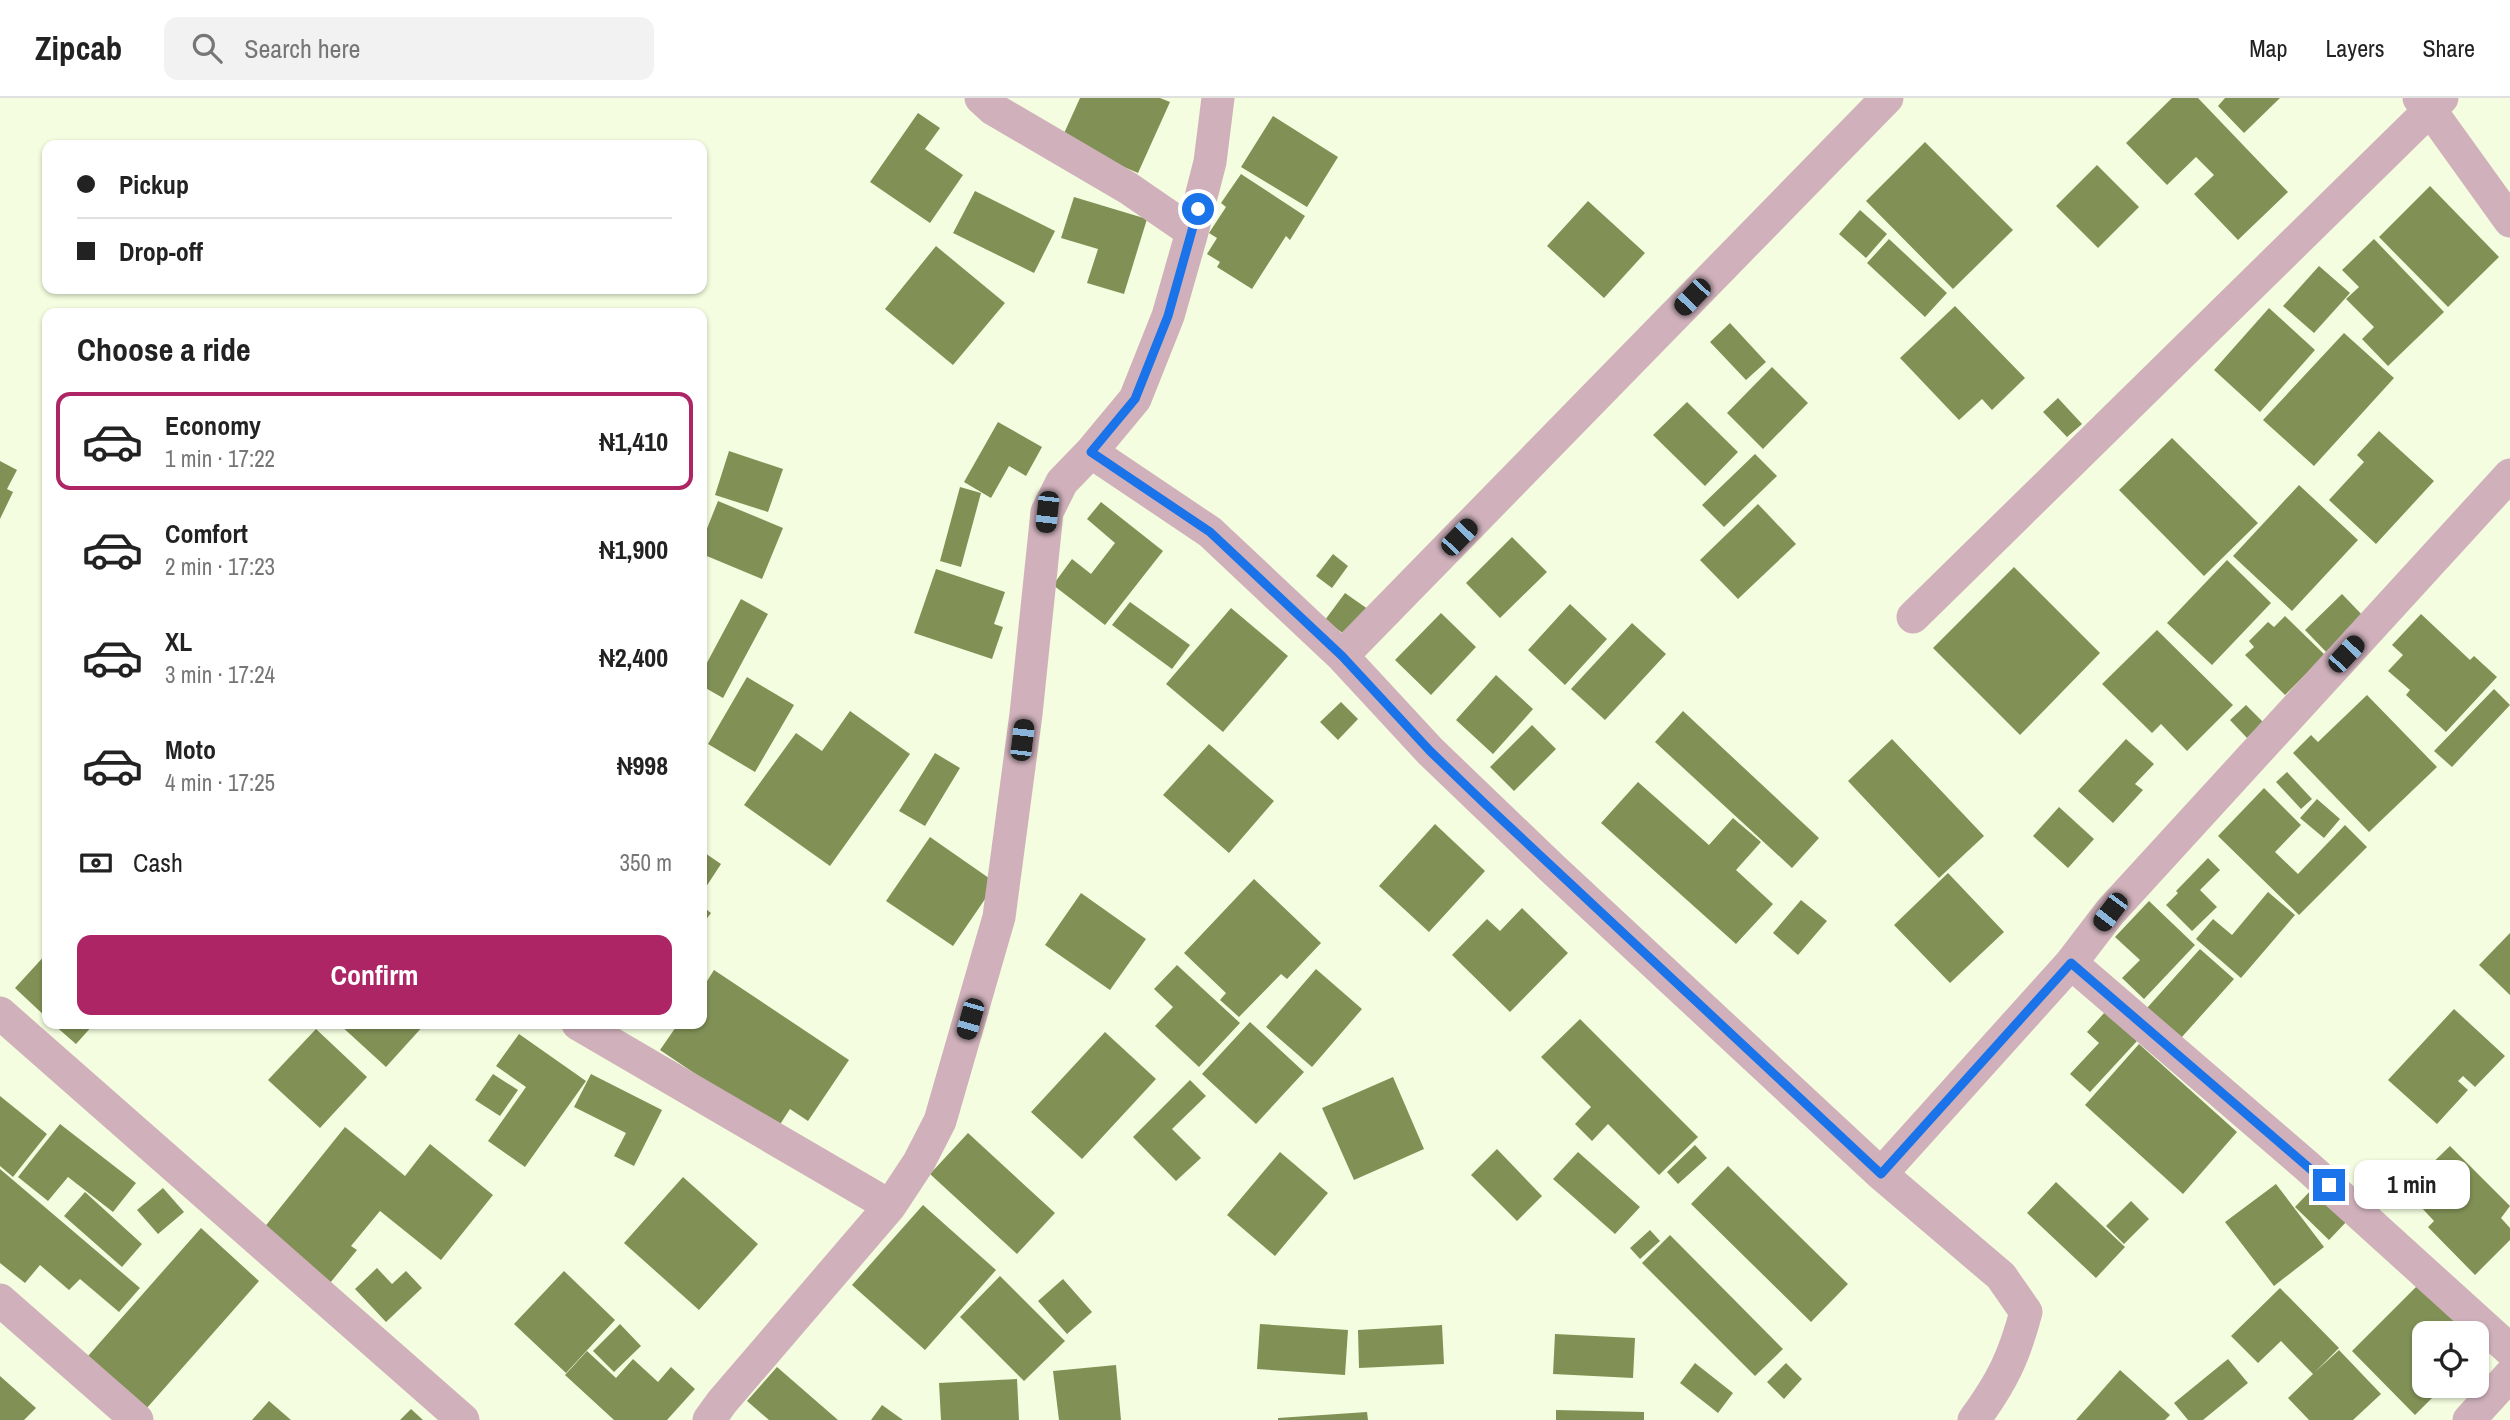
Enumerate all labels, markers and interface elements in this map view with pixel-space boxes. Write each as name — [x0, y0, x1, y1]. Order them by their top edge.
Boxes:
search box — [164, 17, 654, 80]
text: Zipcab — [35, 26, 122, 70]
icon: search — [188, 29, 226, 67]
text: Search here — [244, 31, 360, 66]
text: Map — [2249, 32, 2287, 64]
text: Layers — [2325, 32, 2384, 64]
text: Share — [2422, 32, 2475, 64]
text: Pickup — [119, 167, 189, 202]
route start — [1182, 193, 1214, 225]
text: Drop-off — [119, 234, 203, 269]
car — [1670, 275, 1715, 319]
text: Choose a ride — [77, 328, 251, 371]
text: Economy — [165, 408, 261, 443]
icon: car — [81, 410, 144, 473]
text: ₦1,410 — [599, 424, 668, 459]
text: 1 min · 17:22 — [165, 443, 275, 474]
car — [1035, 490, 1060, 534]
car — [1437, 515, 1482, 559]
text: Comfort — [165, 516, 248, 551]
icon: car — [81, 518, 144, 581]
text: ₦1,900 — [599, 532, 668, 567]
text: 2 min · 17:23 — [165, 551, 275, 582]
text: XL — [165, 624, 192, 659]
icon: car — [81, 626, 144, 689]
car — [2324, 631, 2369, 677]
text: ₦2,400 — [599, 640, 668, 675]
text: 3 min · 17:24 — [165, 659, 275, 690]
car — [1010, 718, 1035, 762]
text: Moto — [165, 732, 216, 767]
icon: car — [81, 734, 144, 797]
text: ₦998 — [617, 748, 668, 783]
text: 4 min · 17:25 — [165, 767, 275, 798]
icon: cash — [77, 844, 115, 882]
text: Cash — [133, 845, 183, 880]
text: 350 m — [620, 847, 672, 878]
car — [2089, 889, 2132, 935]
button: Confirm — [77, 935, 672, 1015]
car — [955, 996, 986, 1042]
callout: 1 min — [2354, 1160, 2469, 1210]
route end — [2313, 1169, 2345, 1201]
text: 1 min — [2387, 1169, 2437, 1200]
map controls — [2412, 1321, 2489, 1398]
button: locate — [2412, 1321, 2489, 1398]

